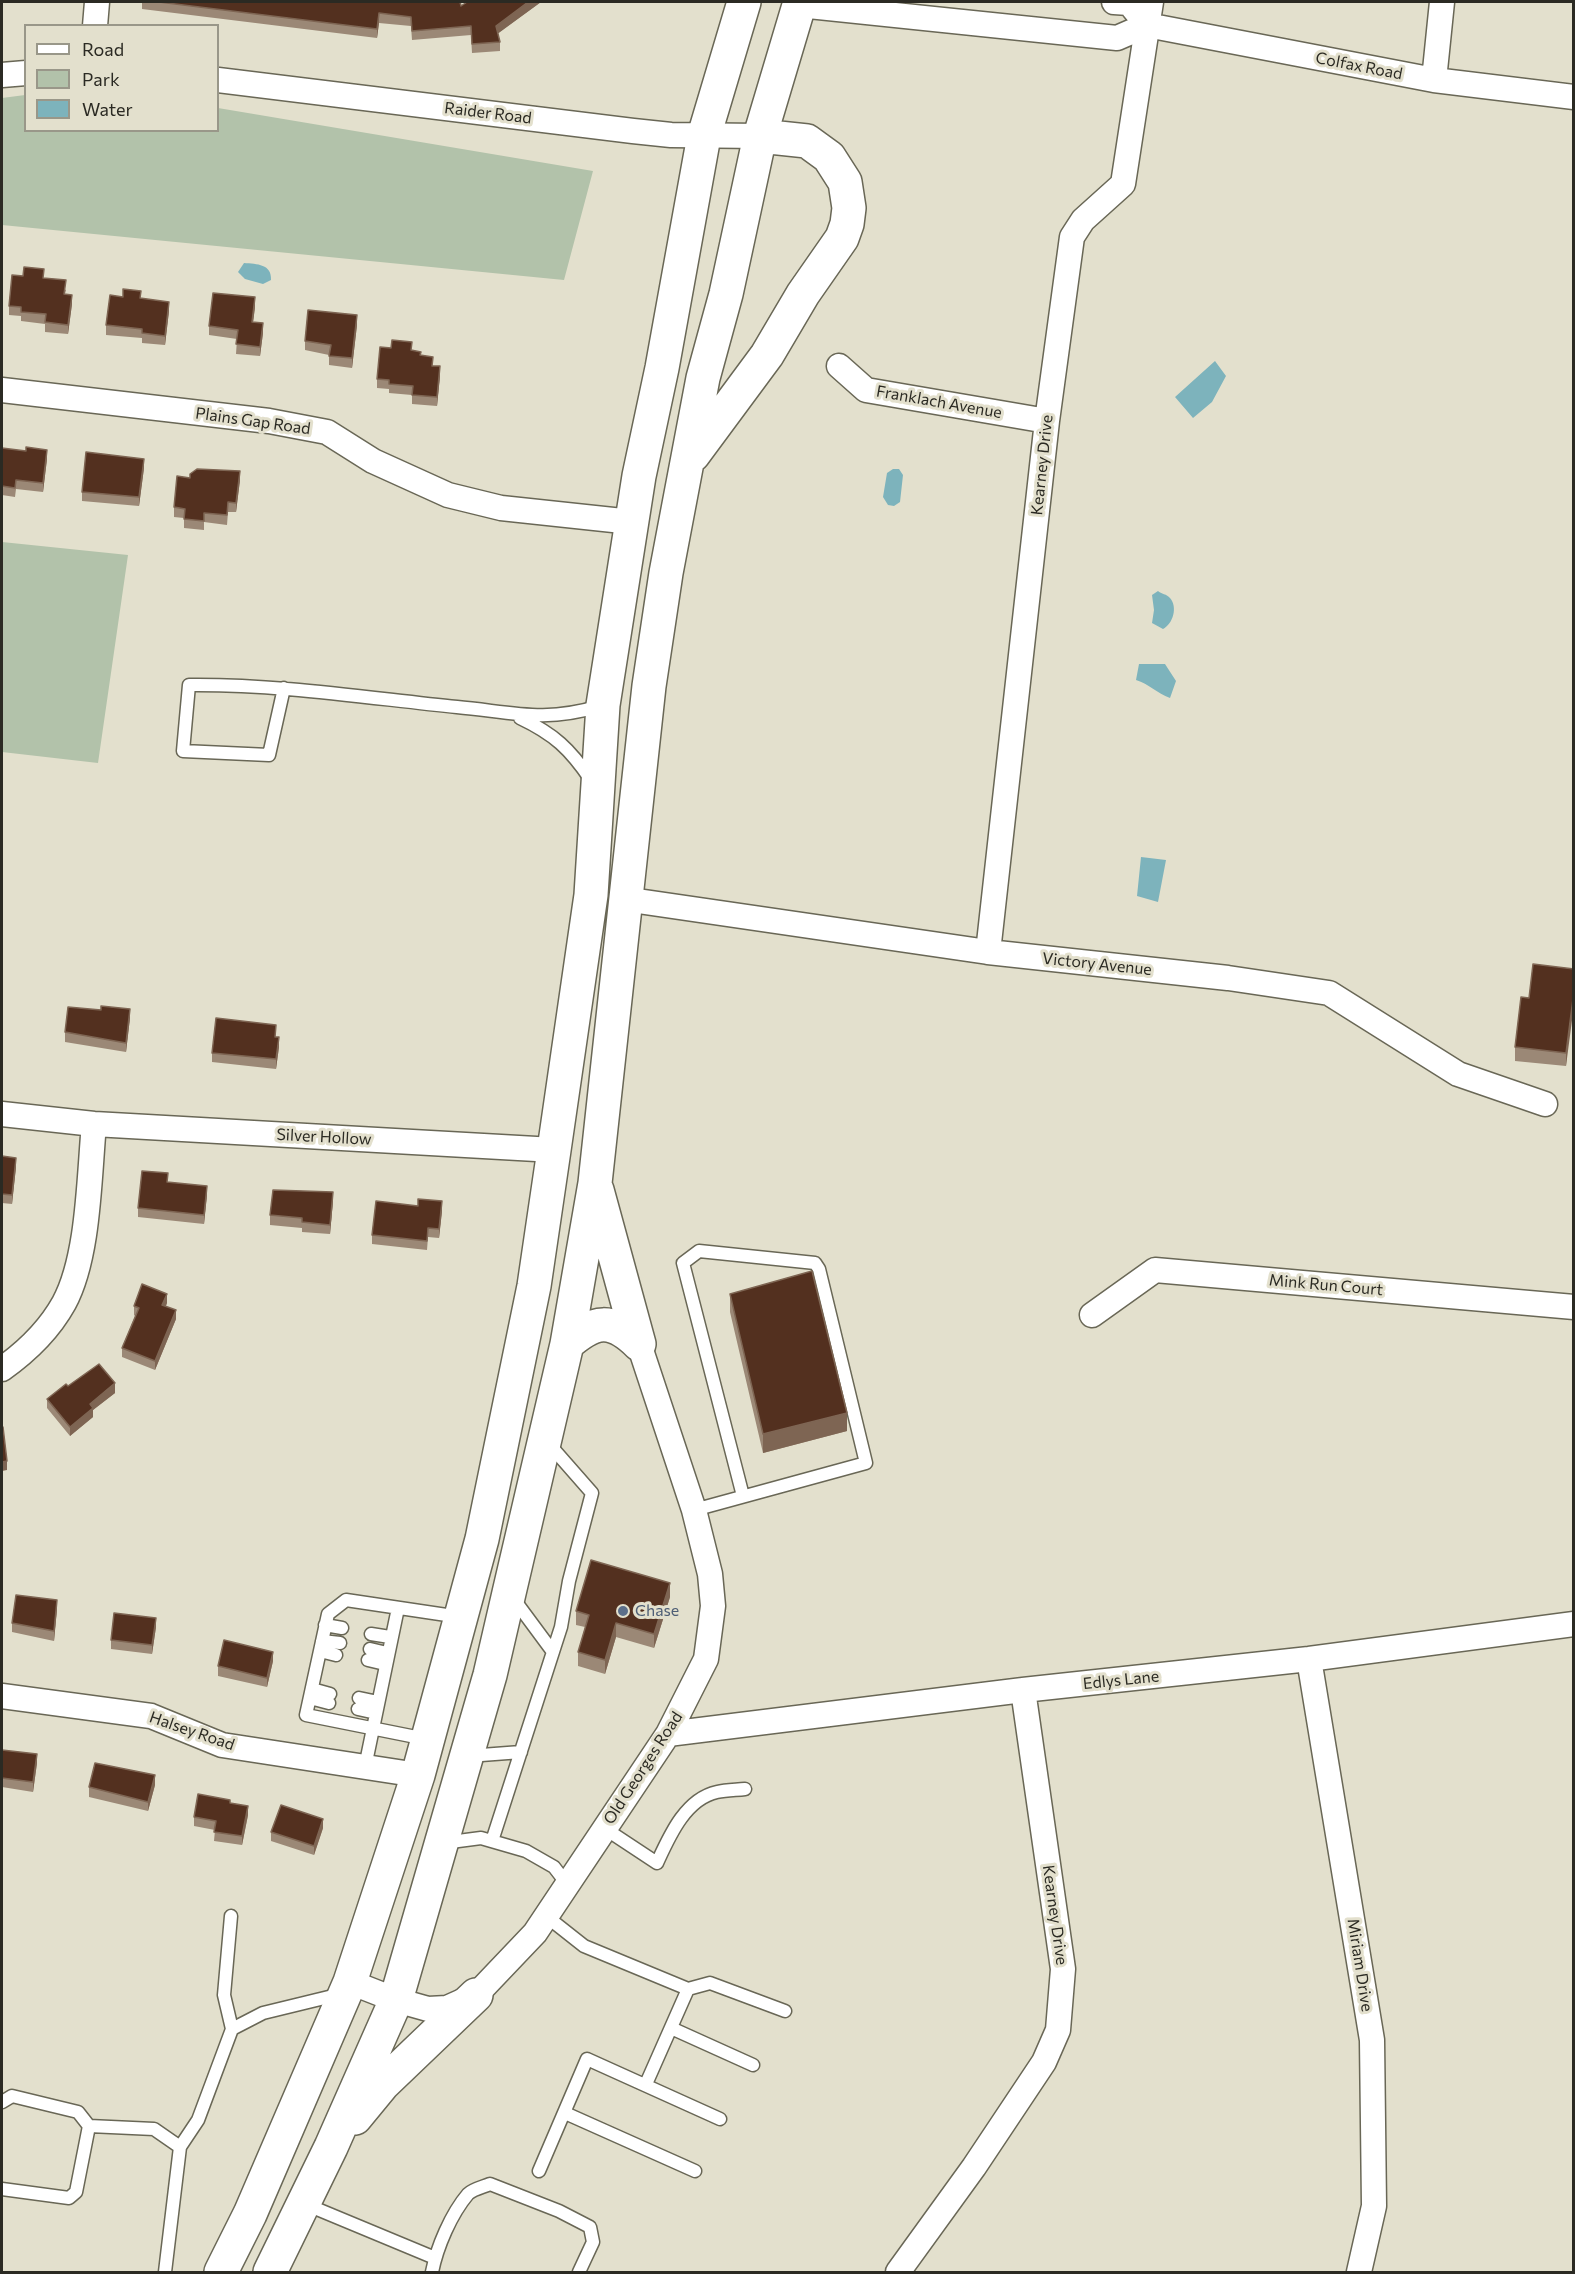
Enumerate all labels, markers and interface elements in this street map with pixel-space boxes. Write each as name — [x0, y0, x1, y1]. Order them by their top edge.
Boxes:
legend — [24, 24, 219, 132]
text: Road — [82, 38, 124, 60]
street label: Colfax Road — [1314, 48, 1404, 84]
text: Park — [82, 68, 120, 90]
text: Water — [82, 98, 133, 120]
street label: Raider Road — [443, 98, 533, 128]
street label: Franklach Avenue — [875, 381, 1003, 423]
street label: Plains Gap Road — [194, 403, 312, 439]
street label: Kearney Drive — [1027, 414, 1057, 516]
street label: Victory Avenue — [1041, 949, 1153, 979]
street label: Silver Hollow — [276, 1125, 372, 1149]
street label: Mink Run Court — [1268, 1270, 1384, 1300]
place label: Chase — [635, 1601, 679, 1621]
marker: Chase — [616, 1604, 630, 1618]
street label: Edlys Lane — [1082, 1666, 1160, 1694]
street label: Halsey Road — [147, 1707, 237, 1755]
street label: Old Georges Road — [599, 1708, 687, 1828]
street label: Kearney Drive — [1038, 1864, 1072, 1966]
street label: Miriam Drive — [1343, 1917, 1377, 2013]

